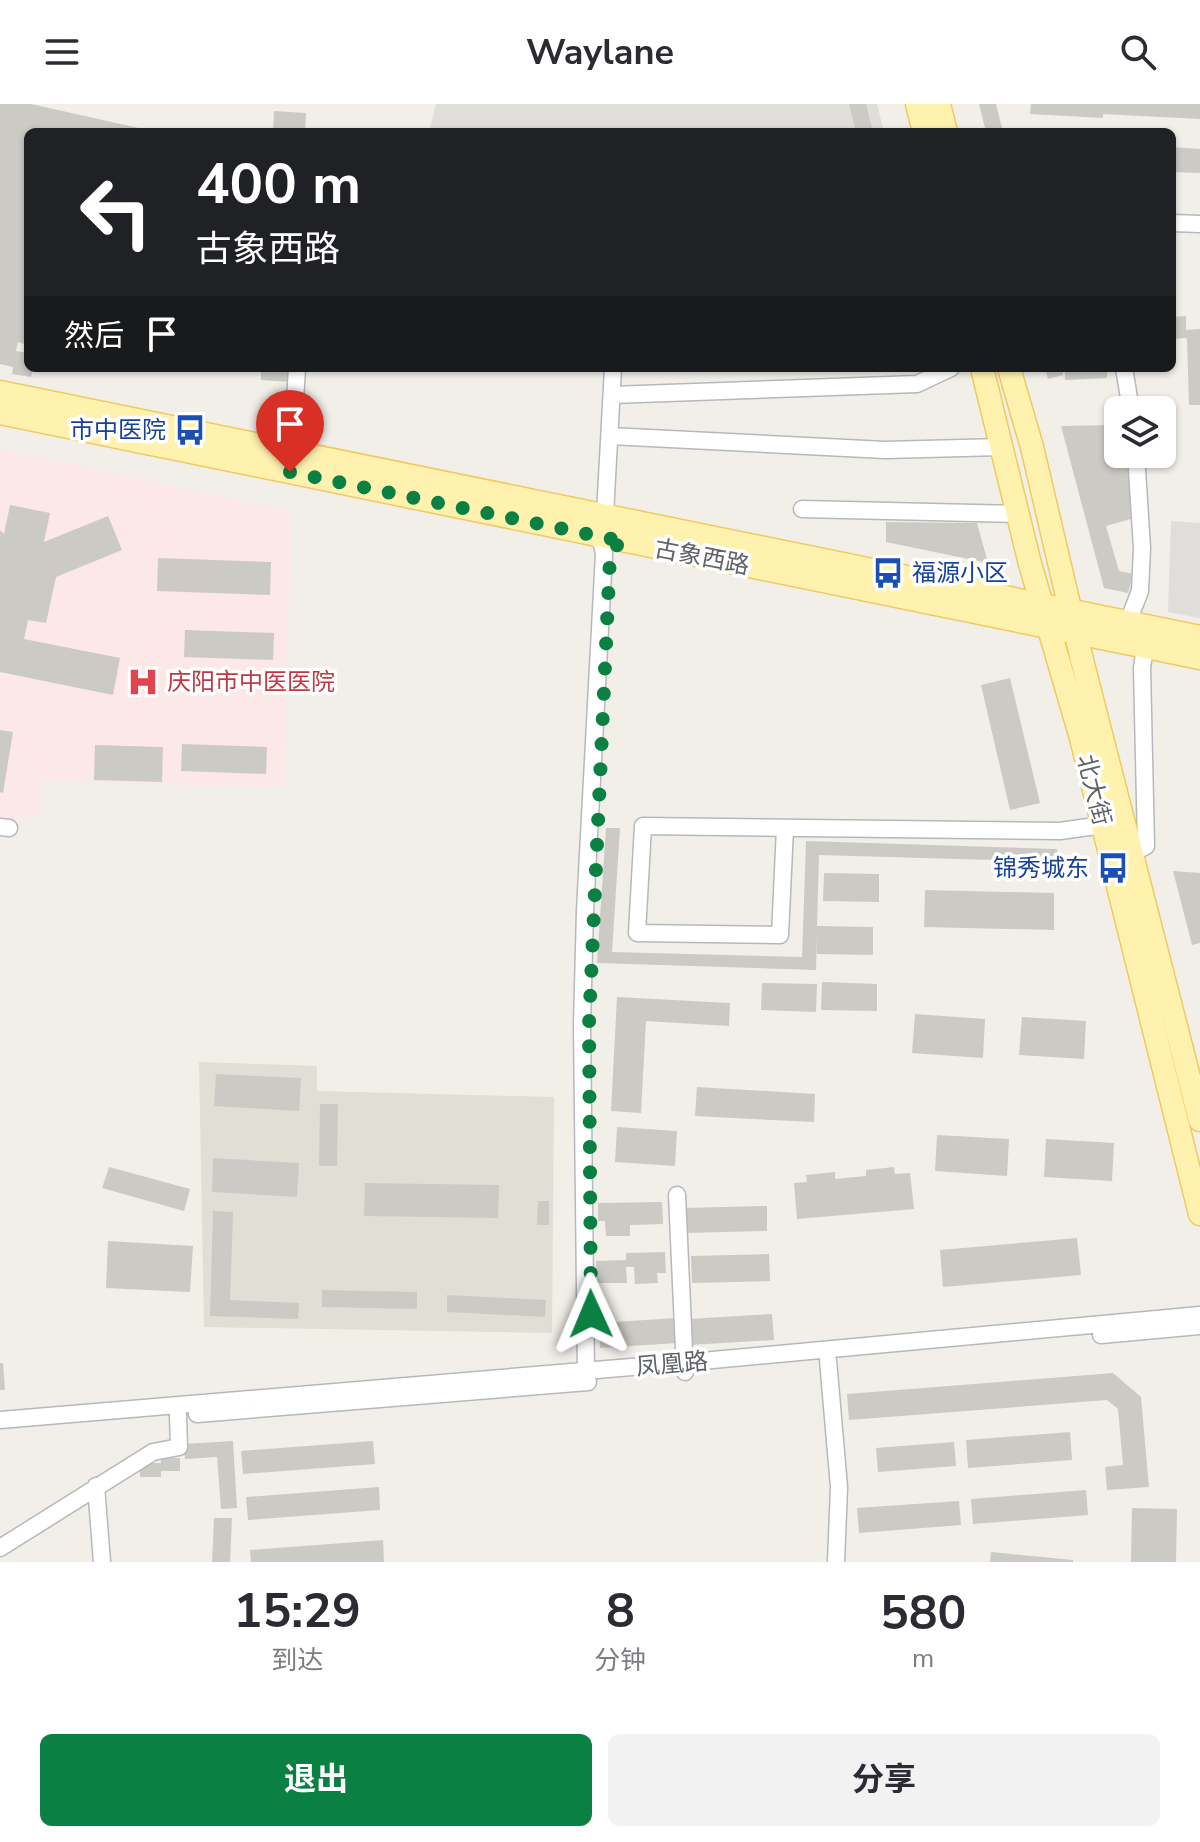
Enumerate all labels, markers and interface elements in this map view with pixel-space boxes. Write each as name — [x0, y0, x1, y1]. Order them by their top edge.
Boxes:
text: Waylane — [526, 28, 674, 77]
icon: menu — [40, 30, 84, 74]
icon: search — [1116, 30, 1160, 74]
text: 400 m — [196, 146, 361, 223]
icon: left — [64, 160, 168, 264]
text: 古象西路 — [196, 225, 340, 274]
icon: arrive — [140, 312, 184, 356]
text: 然后 — [64, 316, 124, 357]
pin — [256, 390, 324, 472]
map controls — [1104, 396, 1176, 468]
button: layers — [1104, 396, 1176, 468]
icon: arrive — [268, 402, 312, 446]
bus stop icon: 市中医院 — [173, 413, 207, 447]
place label: 市中医院 — [70, 414, 166, 446]
street label: 古象西路 — [652, 532, 752, 582]
bus stop icon: 福源小区 — [871, 556, 905, 590]
place label: 福源小区 — [912, 557, 1008, 589]
hospital icon: 庆阳市中医医院 — [126, 665, 160, 699]
place label: 庆阳市中医医院 — [167, 666, 335, 698]
street label: 北大街 — [1070, 751, 1118, 829]
bus stop icon: 锦秀城东 — [1096, 851, 1130, 885]
place label: 锦秀城东 — [993, 852, 1089, 884]
position arrow — [549, 1272, 633, 1356]
street label: 凤凰路 — [635, 1345, 709, 1383]
text: 15:29 — [234, 1578, 361, 1644]
text: 8 — [606, 1578, 635, 1644]
text: 580 — [880, 1580, 966, 1646]
text: m — [912, 1641, 934, 1676]
text: 到达 — [271, 1643, 323, 1678]
text: 分钟 — [594, 1643, 646, 1678]
button: 退出 — [40, 1734, 592, 1826]
button: 分享 — [608, 1734, 1160, 1826]

